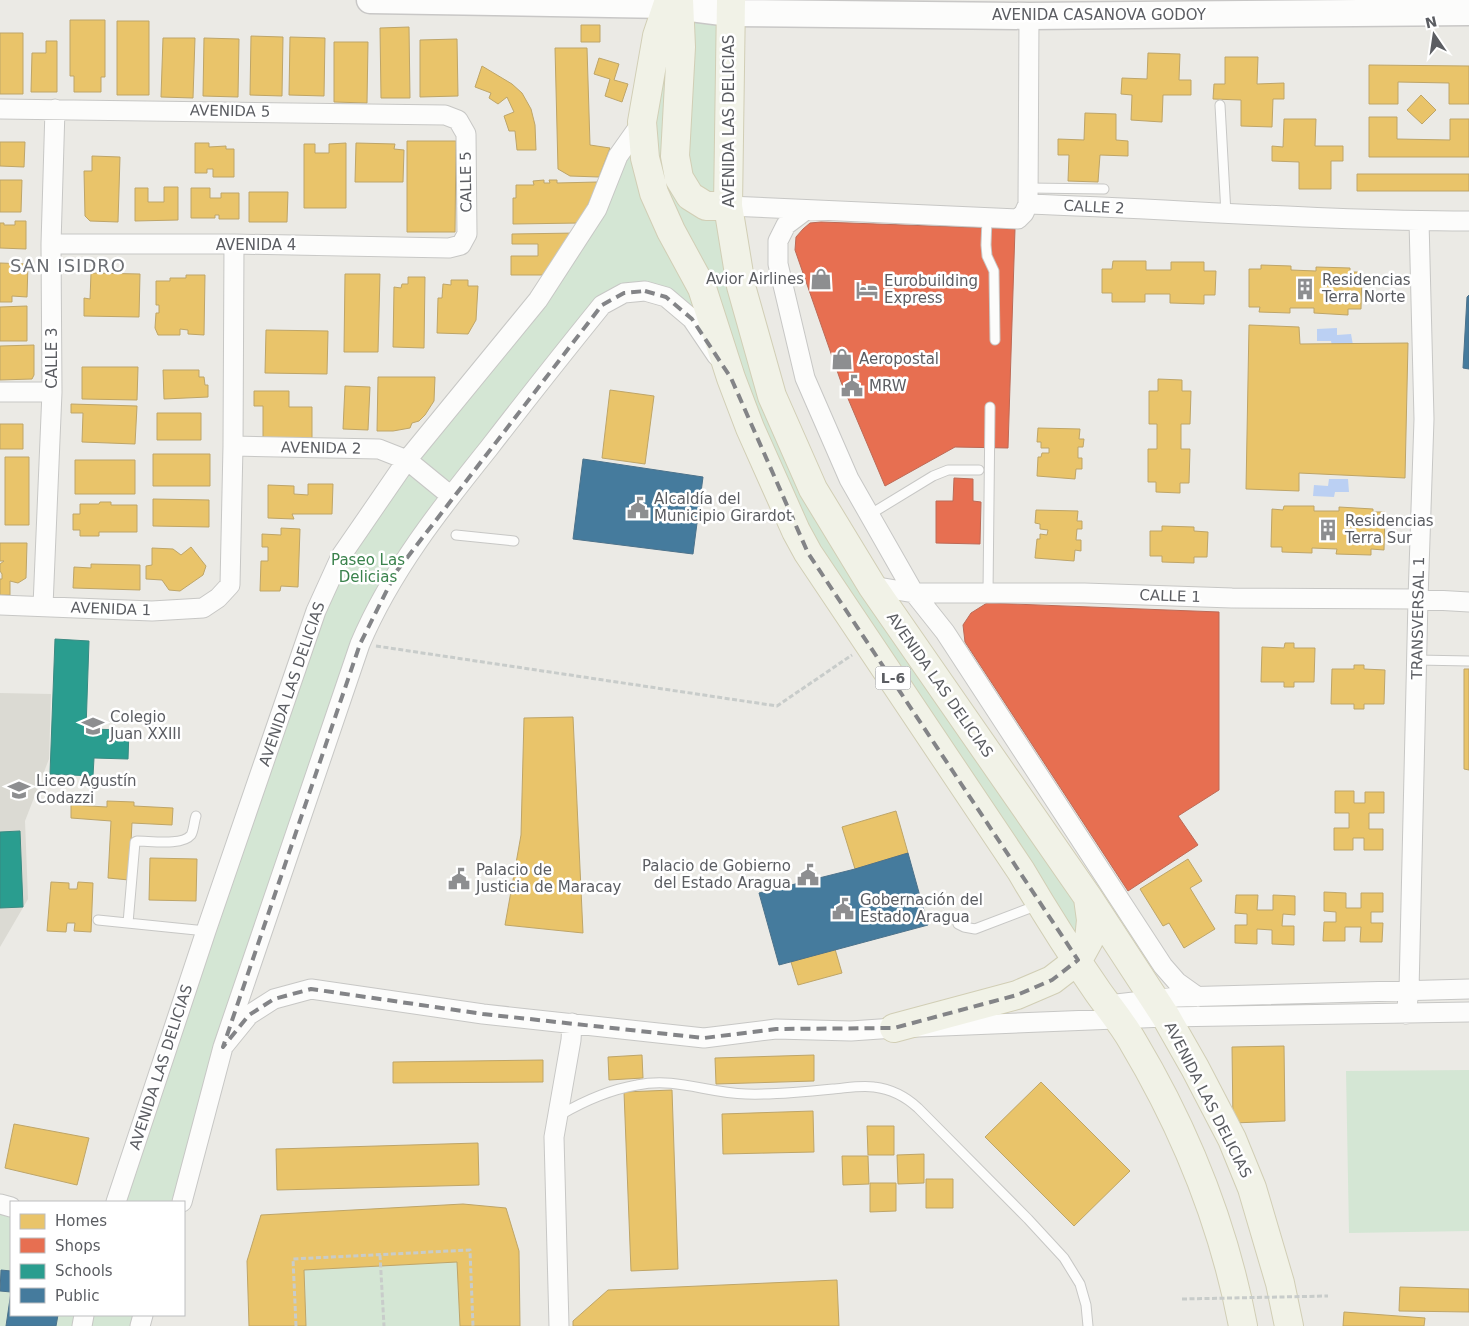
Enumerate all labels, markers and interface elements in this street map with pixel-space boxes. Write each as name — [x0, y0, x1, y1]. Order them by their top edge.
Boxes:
street label: AVENIDA CASANOVA GODOY — [992, 6, 1207, 24]
north arrow — [1409, 10, 1459, 60]
text: N — [1424, 13, 1439, 31]
street label: AVENIDA LAS DELICIAS — [720, 35, 738, 207]
street label: AVENIDA 5 — [190, 101, 270, 121]
street label: CALLE 5 — [456, 151, 476, 213]
street label: CALLE 2 — [1063, 196, 1125, 218]
street label: AVENIDA 4 — [216, 236, 296, 254]
district label: SAN ISIDRO — [10, 255, 126, 276]
shop icon: Avior Airlines — [808, 266, 834, 292]
place label: Avior Airlines — [706, 270, 804, 288]
place label: Residencias Terra Norte — [1321, 271, 1411, 306]
place label: Eurobuilding Express — [884, 272, 978, 307]
building icon: Residencias Terra Norte — [1292, 276, 1318, 302]
hotel icon: Eurobuilding Express — [854, 277, 880, 303]
street label: CALLE 3 — [43, 327, 61, 389]
shop icon: Aeropostal — [829, 346, 855, 372]
place label: Aeropostal — [859, 350, 939, 368]
public building icon: MRW — [839, 373, 865, 399]
place label: MRW — [869, 377, 907, 395]
street label: AVENIDA 2 — [281, 438, 361, 458]
place label: Alcaldía del Municipio Girardot — [654, 490, 792, 525]
public building icon: Alcaldía del Municipio Girardot — [625, 495, 651, 521]
place label: Residencias Terra Sur — [1344, 512, 1434, 547]
building icon: Residencias Terra Sur — [1315, 517, 1341, 543]
park label: Paseo Las Delicias — [331, 551, 405, 586]
street label: TRANSVERSAL 1 — [1408, 556, 1428, 681]
street label: CALLE 1 — [1139, 586, 1201, 606]
street label: AVENIDA 1 — [70, 599, 152, 619]
street label: AVENIDA LAS DELICIAS — [255, 599, 329, 769]
street label: AVENIDA LAS DELICIAS — [883, 609, 997, 761]
road number: L-6 — [876, 666, 910, 690]
place label: Colegio Juan XXIII — [109, 708, 181, 743]
school or university icon: Colegio Juan XXIII — [80, 713, 106, 739]
place label: Liceo Agustín Codazzi — [36, 772, 137, 807]
school or university icon: Liceo Agustín Codazzi — [6, 777, 32, 803]
place label: Palacio de Gobierno del Estado Aragua — [642, 857, 791, 892]
place label: Palacio de Justicia de Maracay — [475, 861, 622, 896]
public building icon: Palacio de Gobierno del Estado Aragua — [795, 862, 821, 888]
public building icon: Palacio de Justicia de Maracay — [446, 866, 472, 892]
place label: Gobernación del Estado Aragua — [860, 891, 983, 926]
public building icon: Gobernación del Estado Aragua — [830, 896, 856, 922]
street label: AVENIDA LAS DELICIAS — [126, 982, 196, 1152]
street label: AVENIDA LAS DELICIAS — [1161, 1019, 1255, 1181]
legend — [10, 1201, 185, 1316]
text: Homes — [55, 1212, 107, 1230]
text: Shops — [55, 1237, 101, 1255]
text: Schools — [55, 1262, 113, 1280]
text: Public — [55, 1287, 99, 1305]

